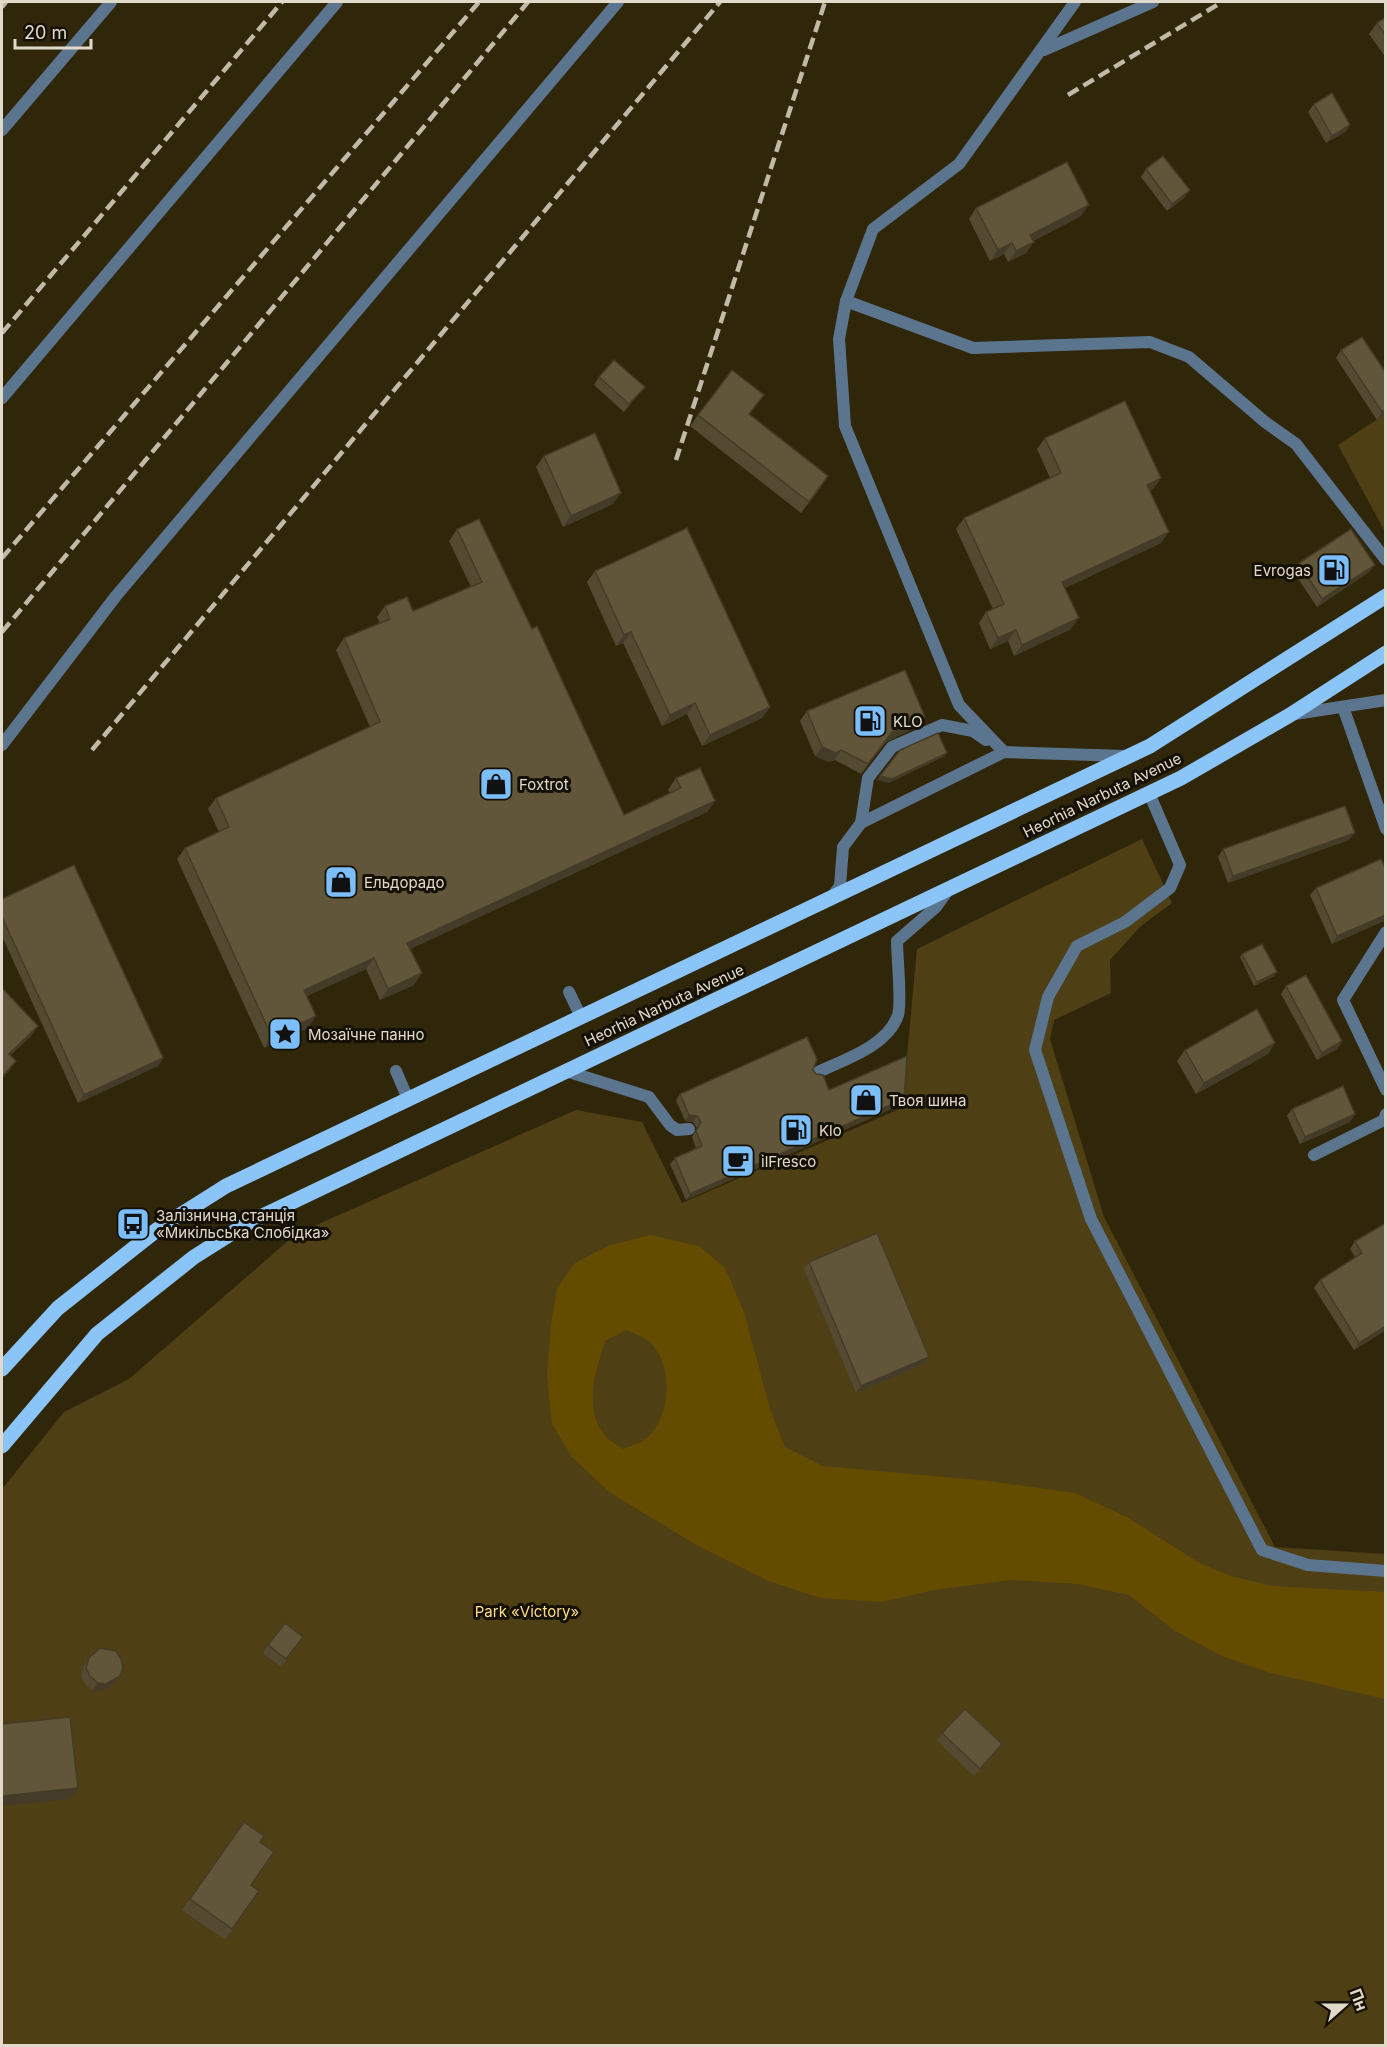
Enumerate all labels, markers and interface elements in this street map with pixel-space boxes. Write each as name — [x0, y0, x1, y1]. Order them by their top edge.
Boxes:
scale bar — [15, 12, 92, 50]
text: 20 m — [24, 22, 67, 43]
fuel station icon: Evrogas — [1316, 552, 1352, 588]
place label: Evrogas — [1254, 561, 1311, 580]
fuel station icon: KLO — [852, 703, 888, 739]
place label: KLO — [893, 712, 923, 731]
street label: Heorhia Narbuta Avenue — [1020, 748, 1184, 842]
shop icon: Foxtrot — [478, 766, 514, 802]
place label: Foxtrot — [519, 775, 569, 794]
shop icon: Ельдорадо — [323, 864, 359, 900]
place label: Ельдорадо — [364, 873, 445, 892]
street label: Heorhia Narbuta Avenue — [581, 960, 747, 1050]
place icon: Мозаїчне панно — [267, 1016, 303, 1052]
place label: Мозаїчне панно — [308, 1025, 424, 1044]
shop icon: Твоя шина — [848, 1082, 884, 1118]
place label: Твоя шина — [889, 1091, 966, 1110]
fuel station icon: Klo — [778, 1112, 814, 1148]
place label: Klo — [819, 1121, 842, 1140]
cafe icon: ilFresco — [720, 1143, 756, 1179]
place label: ilFresco — [761, 1152, 816, 1171]
bus stop icon: Залізнична станція «Микільська Слобідка» — [115, 1206, 151, 1242]
place label: Залізнична станція «Микільська Слобідка» — [156, 1206, 329, 1242]
park label: Park «Victory» — [475, 1602, 579, 1621]
north arrow — [1315, 1975, 1375, 2035]
text: Пн — [1346, 1986, 1372, 2013]

